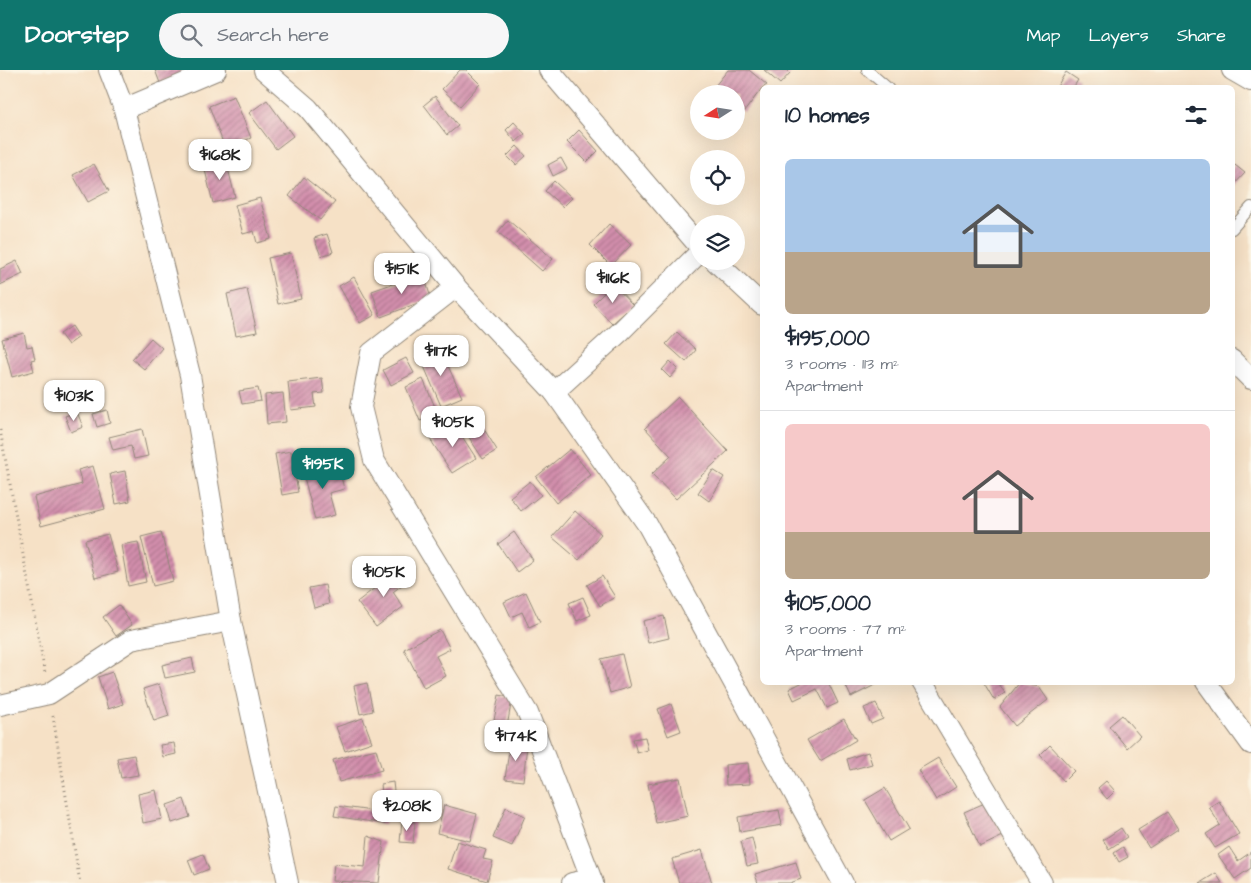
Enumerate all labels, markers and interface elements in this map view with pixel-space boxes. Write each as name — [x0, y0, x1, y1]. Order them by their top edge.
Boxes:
search box — [159, 13, 509, 58]
text: Doorstep — [25, 18, 129, 52]
icon: search — [177, 21, 205, 49]
text: Search here — [217, 22, 329, 49]
text: Map — [1026, 23, 1060, 48]
text: Layers — [1088, 23, 1149, 48]
text: Share — [1177, 23, 1226, 48]
north arrow — [690, 85, 745, 140]
map controls — [690, 85, 745, 270]
text: 10 homes — [785, 101, 870, 130]
icon: filters — [1182, 101, 1210, 129]
pin: $168K — [185, 138, 255, 181]
text: $168K — [199, 144, 241, 166]
button: locate — [690, 150, 745, 205]
icon: home — [953, 191, 1043, 281]
button: layers — [690, 215, 745, 270]
pin: $151K — [367, 252, 437, 295]
text: $151K — [385, 258, 419, 280]
pin: $116K — [578, 262, 648, 304]
text: $116K — [597, 267, 629, 289]
text: $195,000 — [785, 324, 870, 353]
pin: $117K — [406, 334, 476, 377]
text: $117K — [425, 340, 457, 362]
text: 3 rooms · 113 m² — [785, 353, 899, 375]
text: Apartment — [785, 375, 863, 397]
pin: $103K — [39, 380, 109, 422]
text: $103K — [55, 385, 93, 407]
pin: $105K — [418, 406, 488, 448]
text: $105K — [432, 411, 474, 433]
pin: $195K — [288, 448, 358, 490]
text: $195K — [302, 453, 344, 475]
icon: home — [953, 457, 1043, 547]
pin: $105K — [349, 556, 419, 598]
text: $105K — [363, 561, 405, 583]
text: $105,000 — [785, 589, 871, 618]
text: 3 rooms · 77 m² — [785, 618, 906, 640]
text: Apartment — [785, 640, 863, 662]
pin: $174K — [481, 720, 551, 762]
text: $174K — [495, 725, 537, 747]
pin: $208K — [372, 790, 442, 832]
text: $208K — [383, 795, 431, 817]

